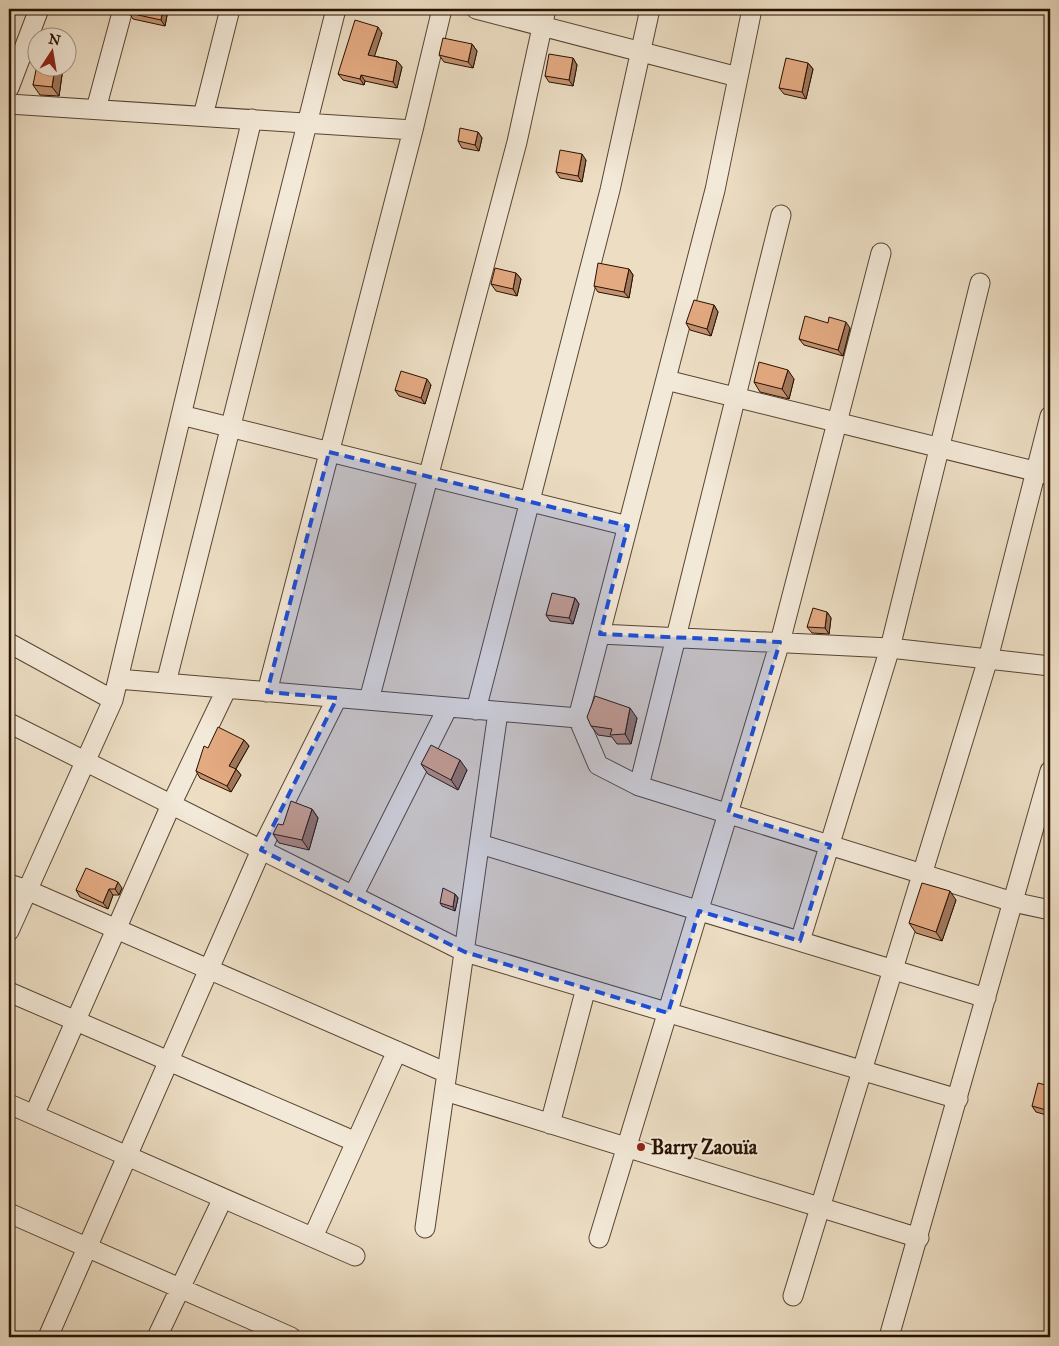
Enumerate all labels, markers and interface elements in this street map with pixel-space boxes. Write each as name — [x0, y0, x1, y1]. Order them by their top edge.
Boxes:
north arrow — [28, 28, 78, 78]
text: N — [47, 30, 62, 49]
place label: Barry Zaouïa — [651, 1135, 758, 1160]
marker: Barry Zaouïa — [635, 1141, 647, 1153]

